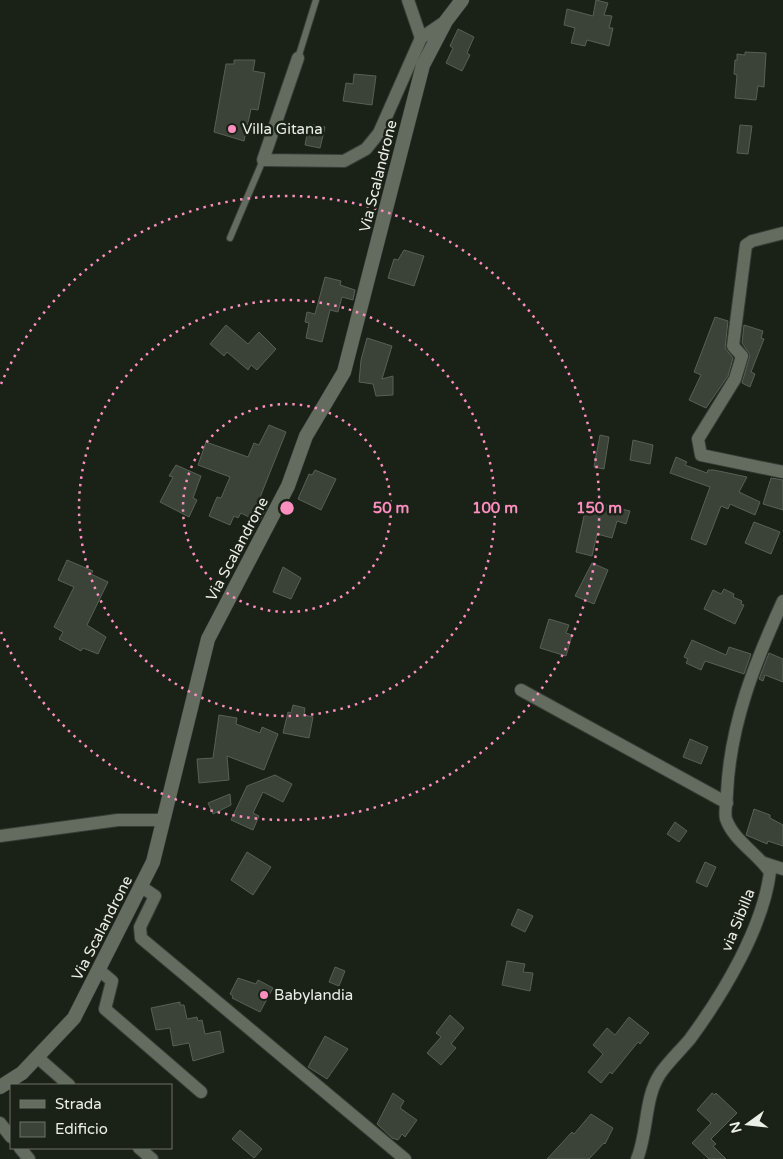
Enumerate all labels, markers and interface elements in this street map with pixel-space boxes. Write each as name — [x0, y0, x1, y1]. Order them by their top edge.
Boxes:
street label: Via Scalandrone — [355, 118, 401, 234]
place label: Villa Gitana — [242, 120, 323, 138]
marker: Villa Gitana — [226, 123, 238, 135]
street label: Via Scalandrone — [202, 494, 272, 604]
centre of rings — [278, 499, 296, 517]
text: 50 m — [373, 499, 409, 517]
text: 100 m — [472, 499, 518, 517]
text: 150 m — [576, 499, 622, 517]
street label: Via Scalandrone — [68, 873, 136, 983]
street label: via Sibilla — [717, 886, 759, 954]
place label: Babylandia — [274, 986, 353, 1004]
marker: Babylandia — [258, 989, 270, 1001]
legend — [10, 1084, 172, 1149]
text: Strada — [55, 1095, 102, 1113]
north arrow — [723, 1099, 773, 1149]
text: Edificio — [55, 1120, 108, 1138]
text: N — [726, 1120, 746, 1135]

